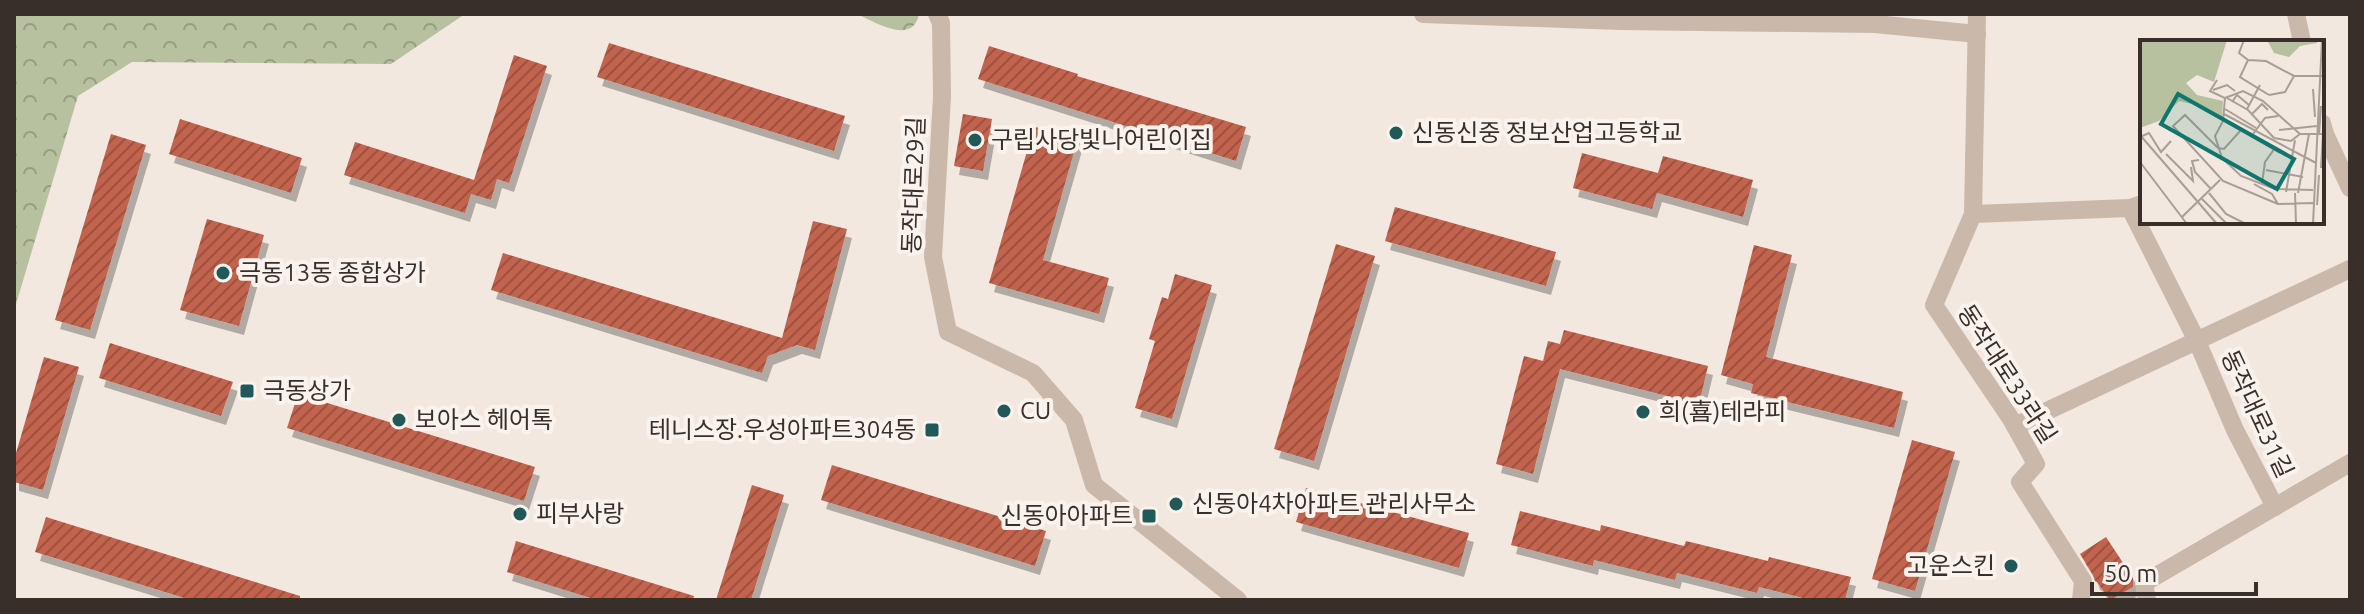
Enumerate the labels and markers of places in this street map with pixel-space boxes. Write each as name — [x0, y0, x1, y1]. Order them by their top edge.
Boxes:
place label: 신동신중 정보산업고등학교 — [1412, 119, 1682, 146]
marker: 신동신중 정보산업고등학교 — [1387, 124, 1405, 142]
place label: 구립사당빛나어린이집 — [991, 126, 1212, 153]
marker: 구립사당빛나어린이집 — [966, 131, 984, 149]
place label: 극동13동 종합상가 — [239, 259, 426, 286]
marker: 극동13동 종합상가 — [214, 264, 232, 282]
place label: 극동상가 — [263, 377, 351, 404]
marker: 극동상가 — [238, 382, 256, 400]
place label: CU — [1020, 397, 1051, 424]
place label: 희(喜)테라피 — [1659, 398, 1786, 425]
marker: CU — [995, 402, 1013, 420]
marker: 희(喜)테라피 — [1634, 403, 1652, 421]
place label: 보아스 헤어톡 — [415, 406, 553, 433]
marker: 보아스 헤어톡 — [390, 411, 408, 429]
place label: 테니스장.우성아파트304동 — [649, 416, 916, 443]
marker: 테니스장.우성아파트304동 — [923, 421, 941, 439]
place label: 신동아4차아파트 관리사무소 — [1192, 490, 1476, 517]
marker: 신동아4차아파트 관리사무소 — [1167, 495, 1185, 513]
place label: 피부사랑 — [536, 500, 624, 527]
place label: 신동아아파트 — [1001, 502, 1133, 529]
marker: 피부사랑 — [511, 505, 529, 523]
marker: 신동아아파트 — [1140, 507, 1158, 525]
place label: 고운스킨 — [1907, 552, 1995, 579]
marker: 고운스킨 — [2002, 557, 2020, 575]

